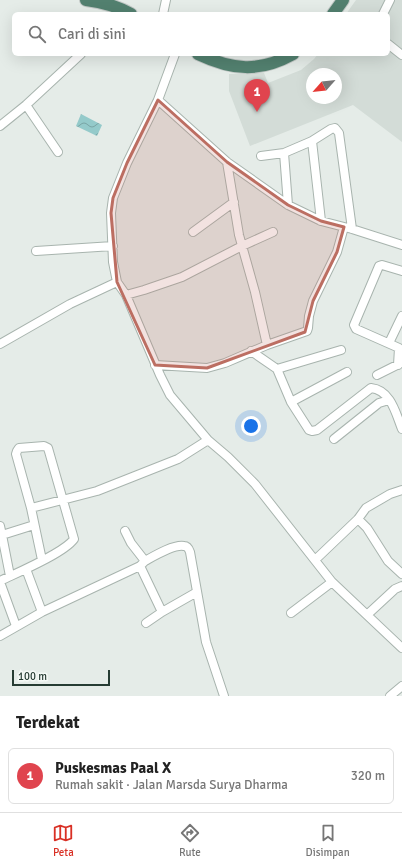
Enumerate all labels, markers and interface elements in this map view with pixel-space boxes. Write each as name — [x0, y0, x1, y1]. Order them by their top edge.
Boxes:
search box — [12, 12, 390, 56]
icon: search — [26, 23, 48, 45]
text: Cari di sini — [58, 25, 126, 43]
north arrow — [306, 68, 342, 104]
pin: 1 — [244, 79, 270, 112]
your location — [241, 416, 261, 436]
scale bar — [12, 668, 110, 687]
text: 100 m — [18, 670, 47, 683]
text: Terdekat — [16, 712, 80, 733]
text: Puskesmas Paal X — [55, 759, 171, 777]
text: 1 — [26, 768, 34, 784]
text: 320 m — [351, 768, 385, 784]
text: Rumah sakit · Jalan Marsda Surya Dharma — [55, 777, 288, 793]
tab: Peta — [52, 822, 74, 859]
tab: Rute — [179, 822, 201, 859]
tab: Disimpan — [306, 822, 350, 859]

